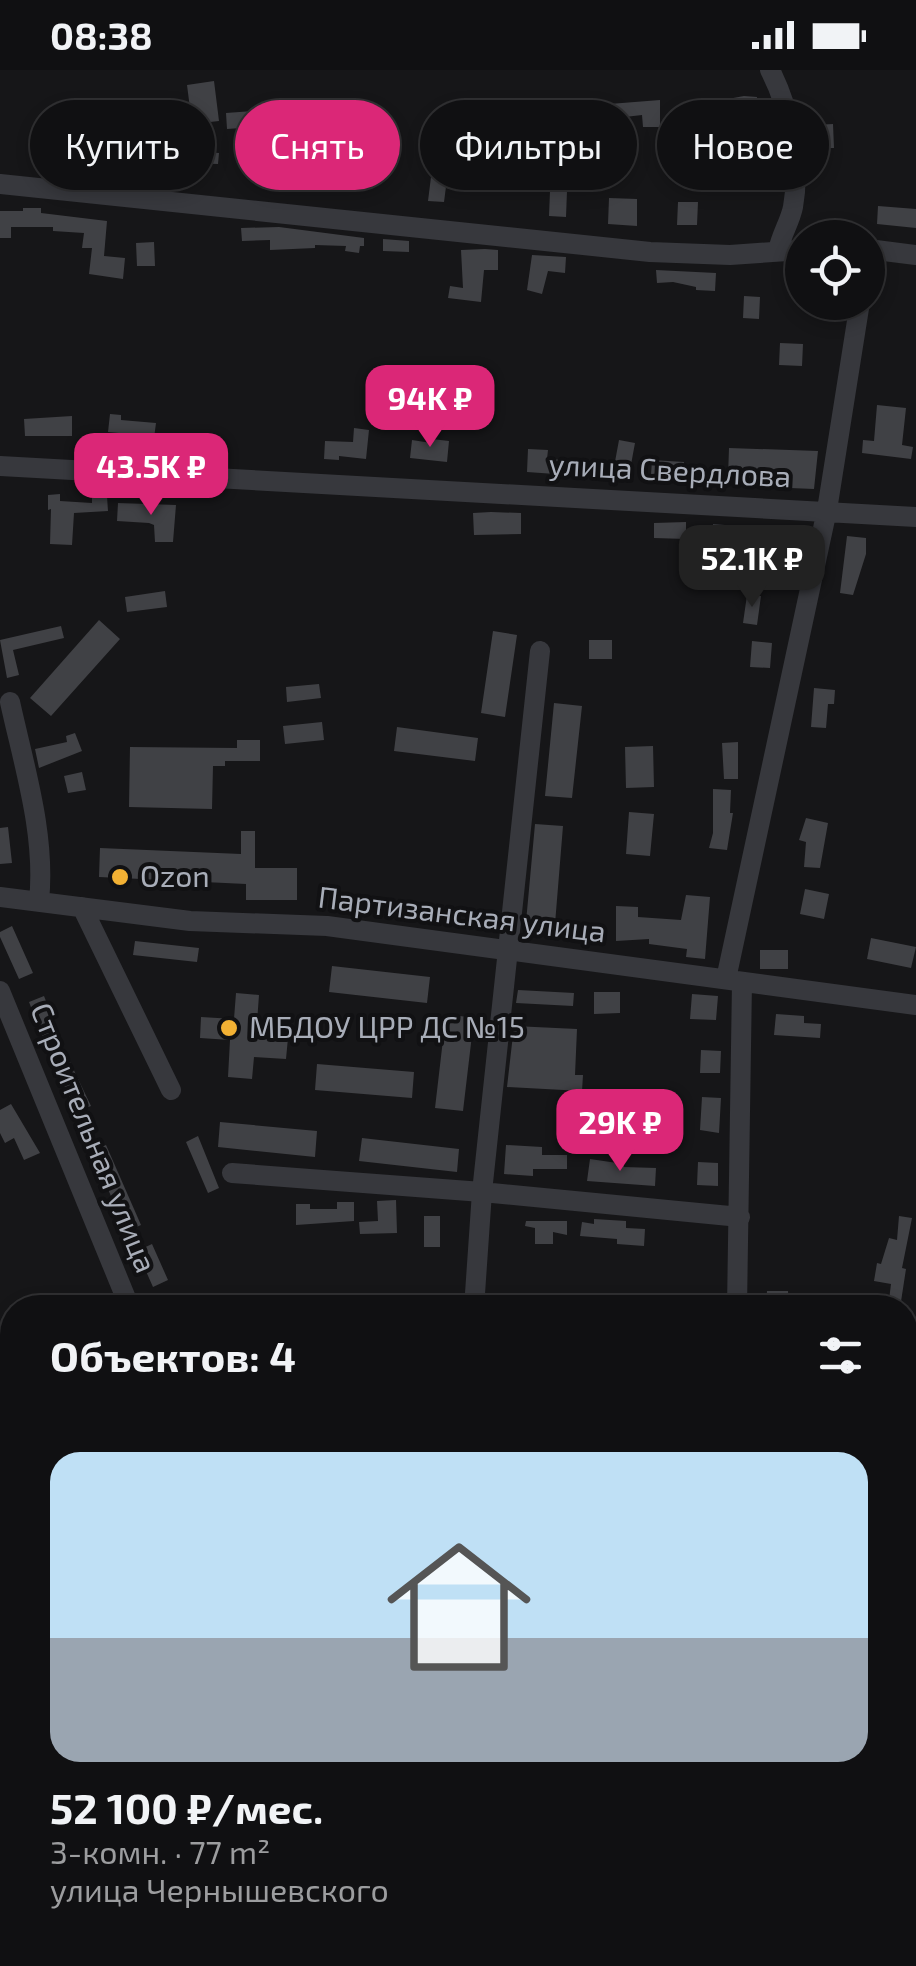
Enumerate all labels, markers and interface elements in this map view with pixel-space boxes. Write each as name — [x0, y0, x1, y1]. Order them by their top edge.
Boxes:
text: 08:38 — [50, 12, 153, 58]
chip: Купить — [30, 100, 215, 190]
chip: Снять — [235, 100, 400, 190]
chip: Фильтры — [420, 100, 637, 190]
chip: Новое — [657, 100, 829, 190]
map controls — [785, 220, 885, 320]
button: locate — [785, 220, 885, 320]
pin: 94K ₽ — [360, 365, 500, 450]
text: 94K ₽ — [387, 378, 473, 416]
pin: 43.5K ₽ — [59, 433, 243, 518]
street label: улица Свердлова — [548, 445, 792, 494]
text: 43.5K ₽ — [96, 446, 206, 484]
pin: 52.1K ₽ — [660, 525, 844, 610]
text: 52.1K ₽ — [701, 538, 803, 576]
place label: Ozon — [140, 857, 210, 893]
marker: Ozon — [109, 866, 131, 888]
street label: Партизанская улица — [316, 878, 608, 950]
street label: Строительная улица — [23, 997, 165, 1278]
place label: МБДОУ ЦРР ДС №15 — [249, 1008, 525, 1044]
marker: МБДОУ ЦРР ДС №15 — [218, 1017, 240, 1039]
pin: 29K ₽ — [550, 1089, 690, 1174]
text: 29K ₽ — [578, 1102, 662, 1140]
icon: filters — [813, 1328, 868, 1383]
text: Объектов: 4 — [50, 1330, 296, 1380]
icon: home — [369, 1517, 549, 1697]
text: 52 100 ₽/мес. — [50, 1782, 323, 1832]
text: 3-комн. · 77 m² — [50, 1832, 270, 1870]
text: улица Чернышевского — [50, 1870, 389, 1908]

